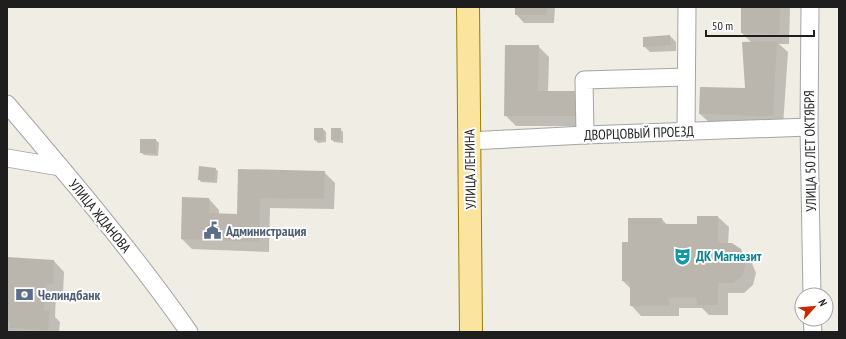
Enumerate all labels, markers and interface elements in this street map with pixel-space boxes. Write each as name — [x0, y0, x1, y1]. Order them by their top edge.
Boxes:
scale bar — [706, 12, 814, 38]
text: 50 m — [712, 18, 733, 33]
street label: УЛИЦА 50 ЛЕТ ОКТЯБРЯ — [800, 90, 820, 212]
street label: ДВОРЦОВЫЙ ПРОЕЗД — [584, 122, 695, 144]
street label: УЛИЦА ЛЕНИНА — [460, 129, 480, 209]
street label: УЛИЦА ЖДАНОВА — [65, 176, 135, 257]
public building icon: Администрация — [203, 221, 223, 241]
place label: Администрация — [225, 222, 306, 240]
theatre icon: ДК Магнезит — [673, 246, 693, 266]
place label: ДК Магнезит — [696, 247, 762, 265]
bank icon: Челиндбанк — [15, 285, 35, 305]
place label: Челиндбанк — [38, 286, 100, 304]
north arrow — [794, 287, 834, 327]
text: N — [815, 297, 831, 308]

